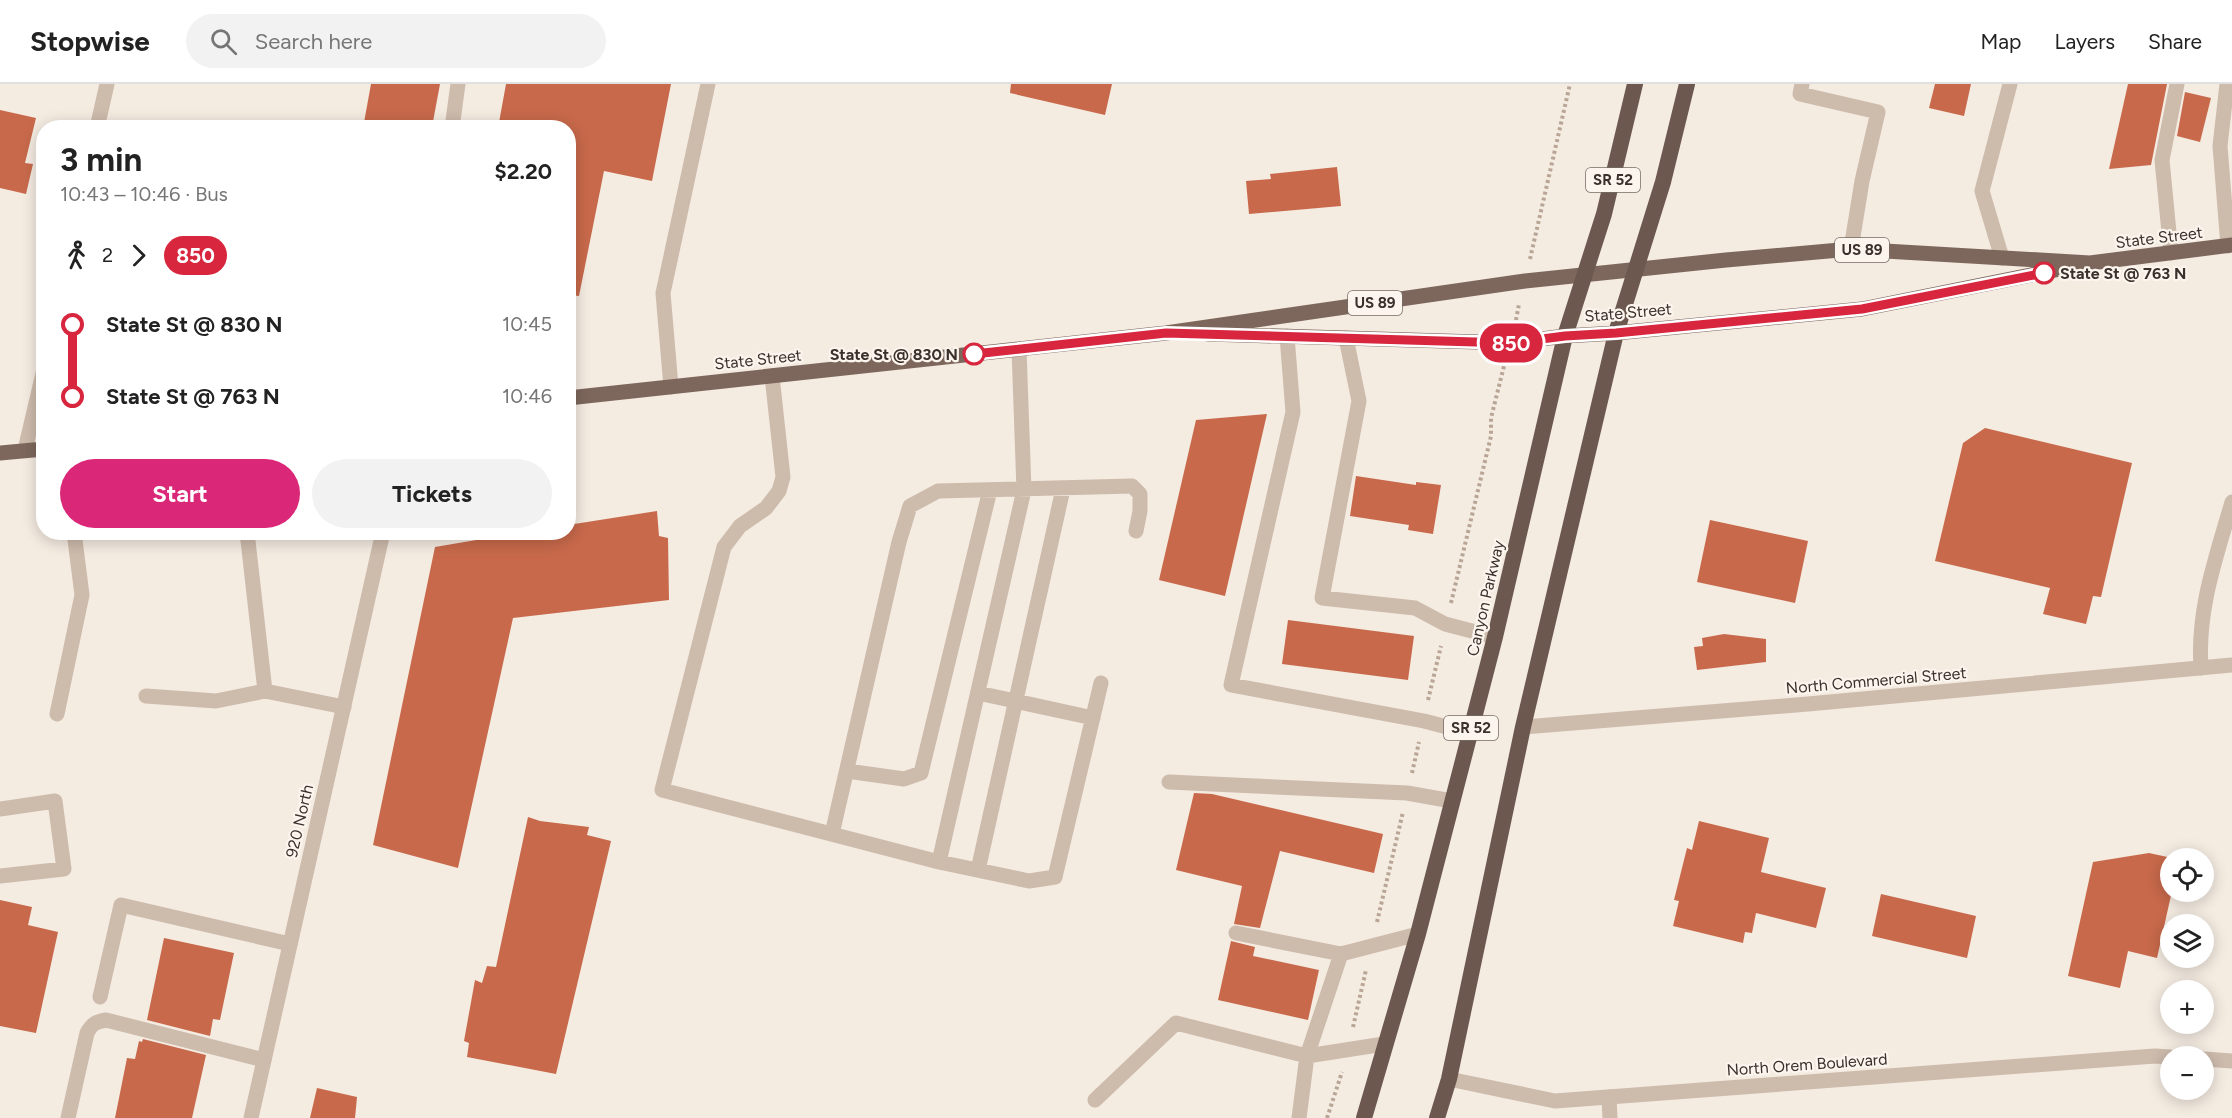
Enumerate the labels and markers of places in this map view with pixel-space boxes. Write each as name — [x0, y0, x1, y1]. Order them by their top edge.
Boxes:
marker: State St @ 763 N — [2033, 262, 2055, 284]
place label: State St @ 763 N — [2060, 264, 2186, 283]
marker: State St @ 830 N — [963, 343, 985, 365]
place label: State St @ 830 N — [830, 345, 958, 364]

